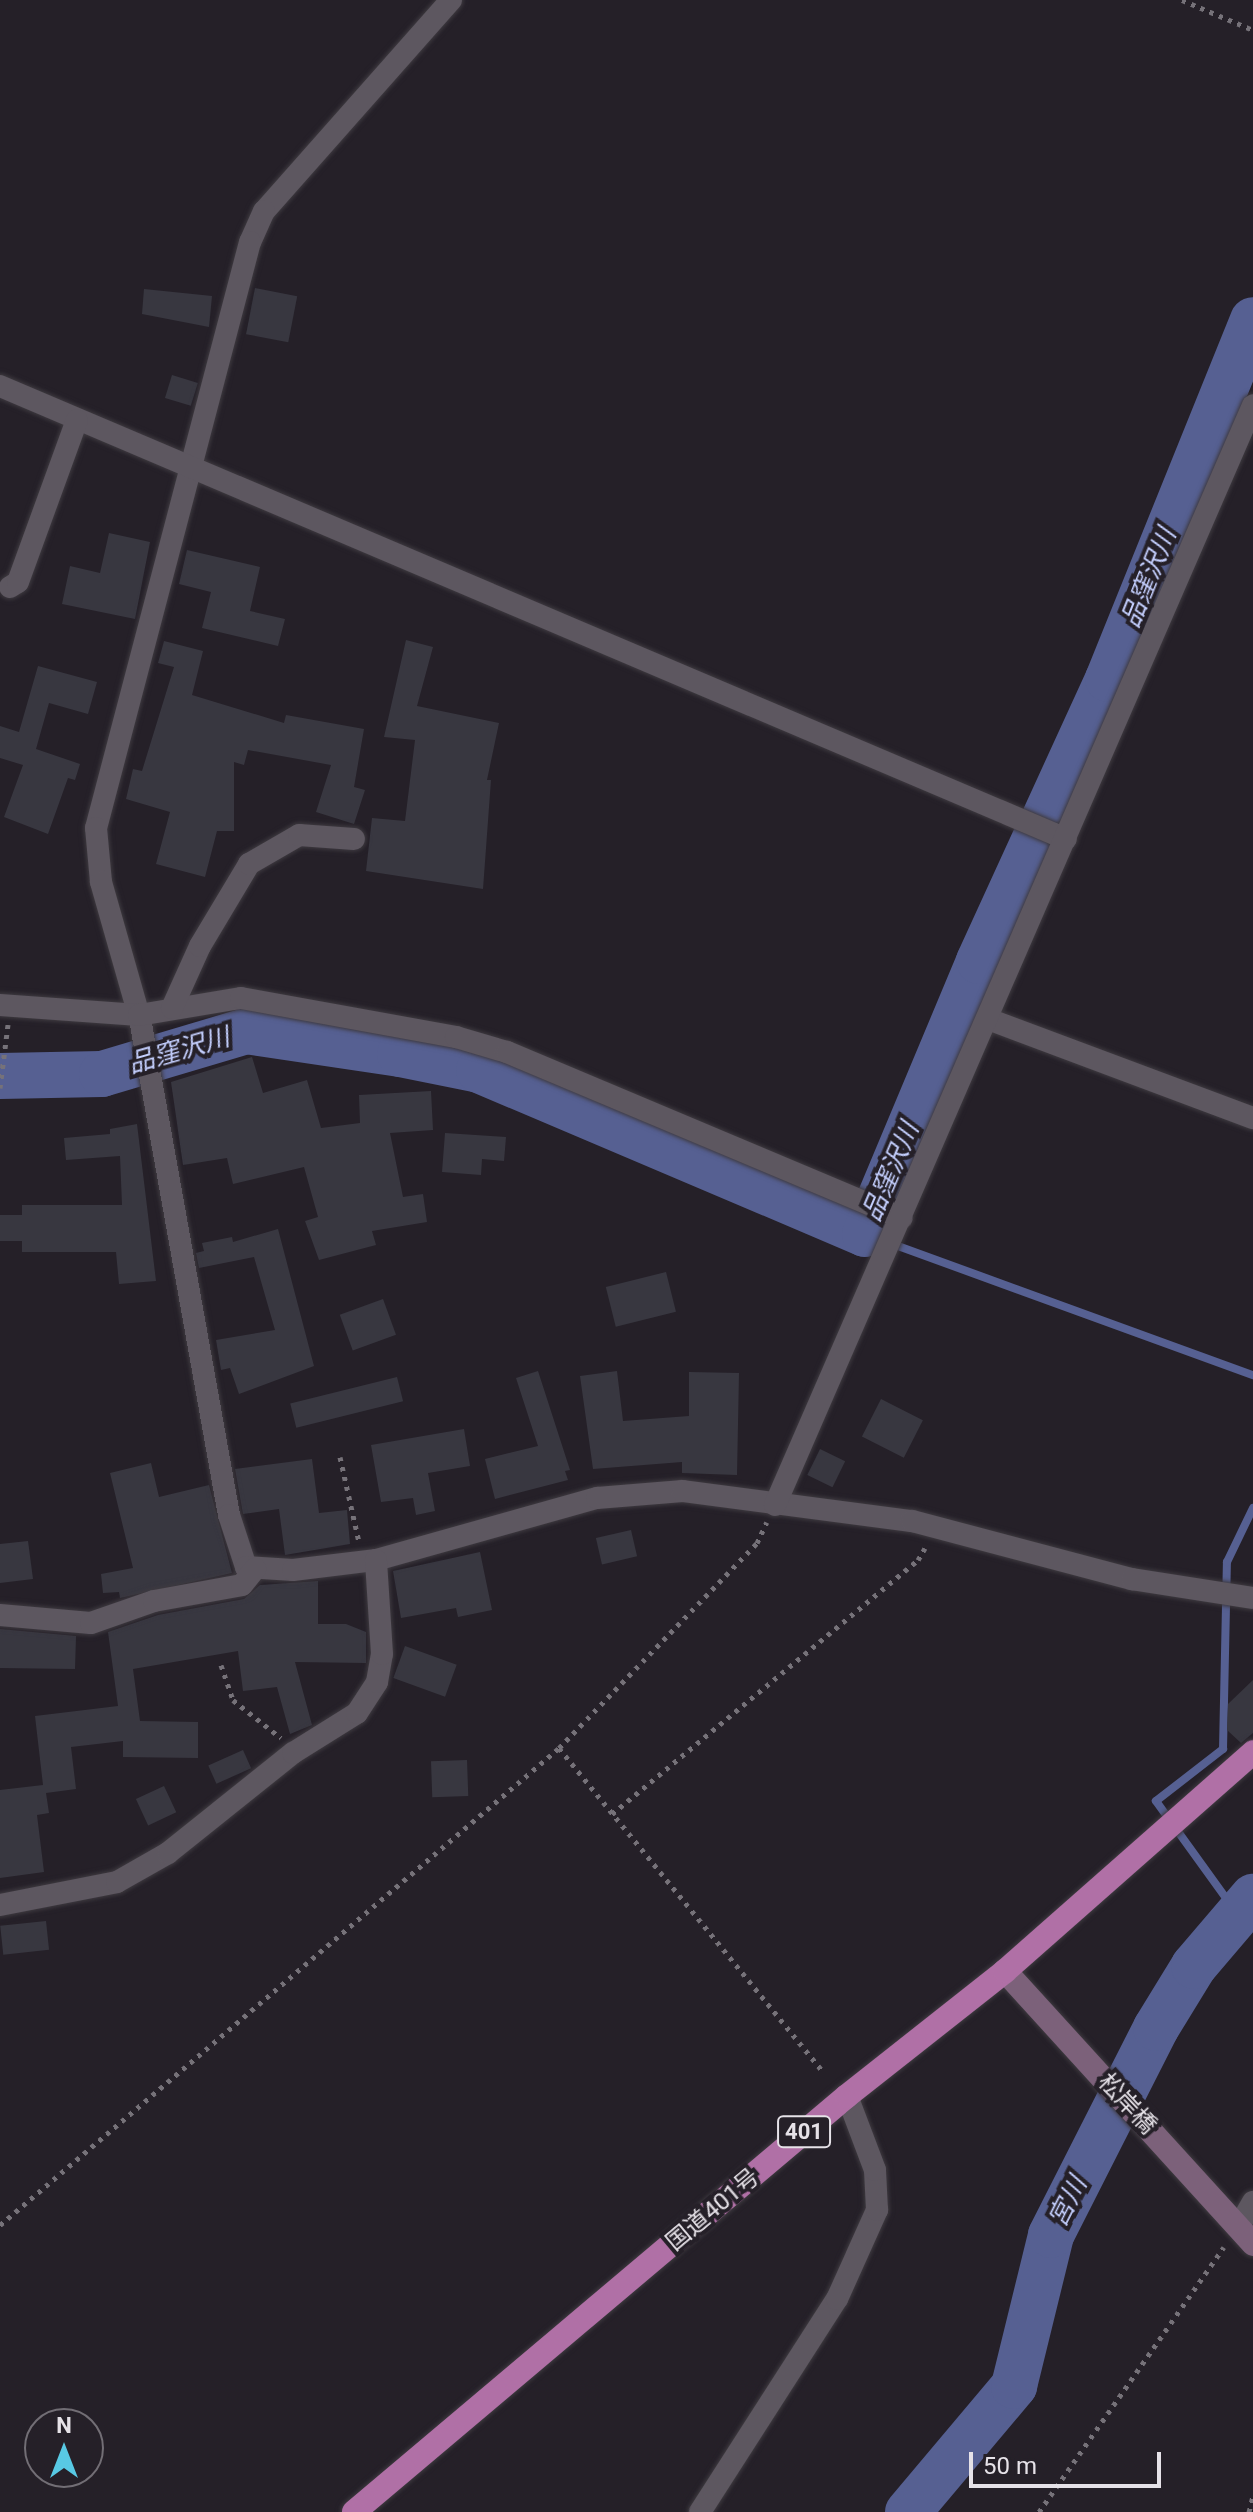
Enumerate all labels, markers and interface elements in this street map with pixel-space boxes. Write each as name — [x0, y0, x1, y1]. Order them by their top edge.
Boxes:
water label: 品窪沢川 — [1115, 524, 1183, 632]
water label: 品窪沢川 — [125, 1022, 233, 1080]
water label: 品窪沢川 — [856, 1118, 926, 1226]
street label: 松岸橋 — [1092, 2068, 1162, 2140]
road number: 401 — [776, 2114, 832, 2150]
street label: 国道401号 — [661, 2163, 765, 2257]
water label: 宮川 — [1042, 2172, 1094, 2232]
north arrow — [24, 2408, 104, 2488]
text: N — [56, 2413, 72, 2438]
scale bar — [973, 2436, 1165, 2486]
text: 50 m — [983, 2452, 1037, 2480]

